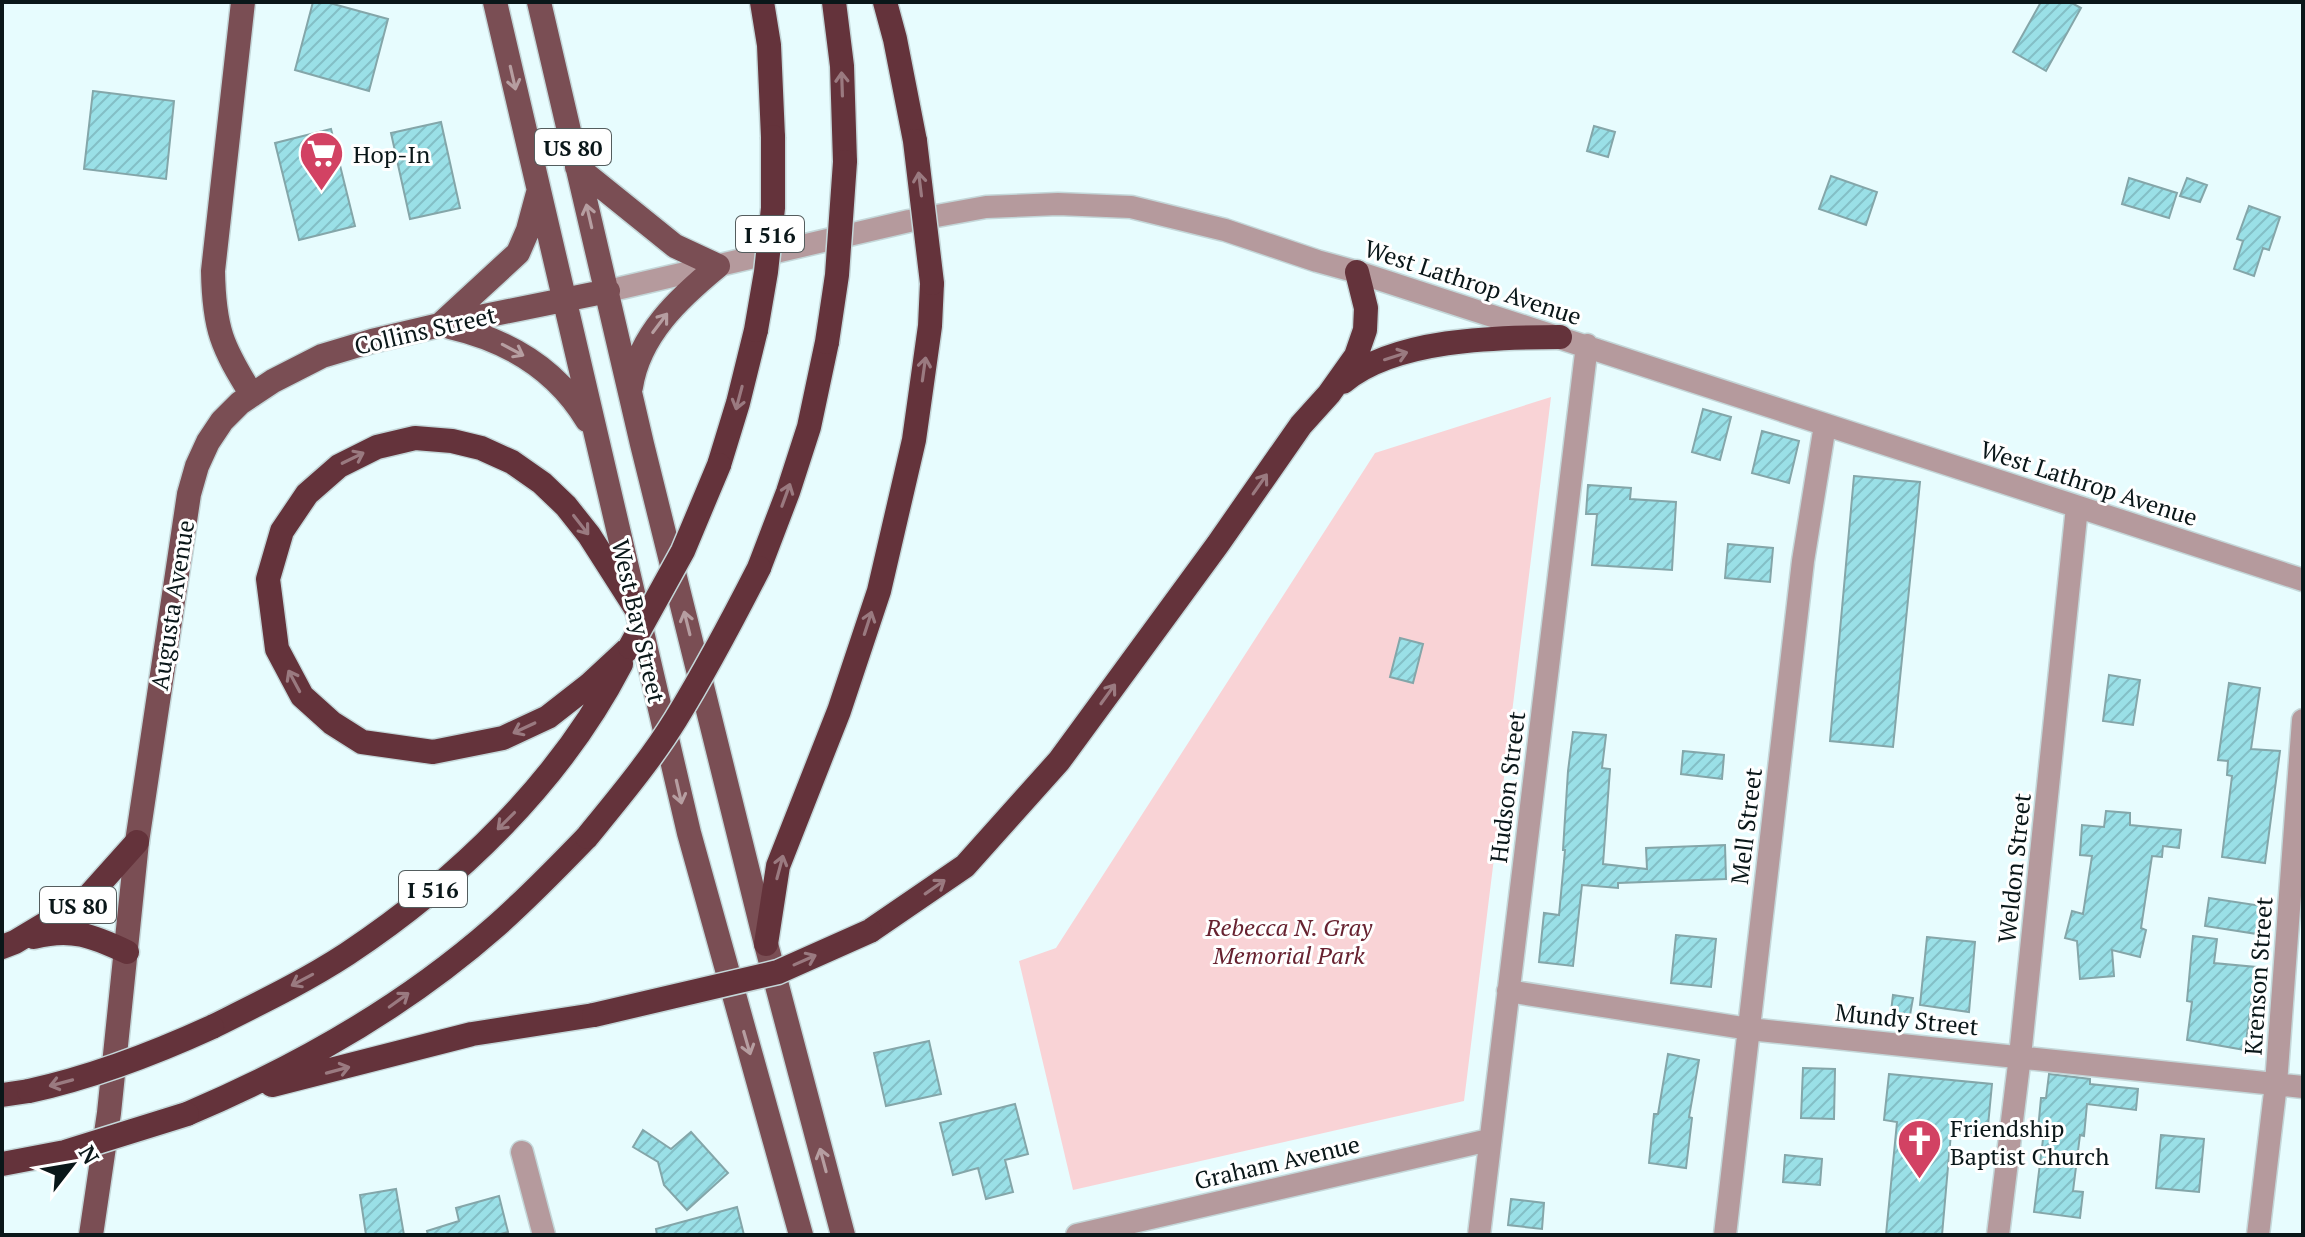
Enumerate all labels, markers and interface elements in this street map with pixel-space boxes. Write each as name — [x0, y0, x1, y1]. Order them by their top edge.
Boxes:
one-way arrow — [506, 65, 521, 90]
one-way arrow — [835, 71, 850, 98]
road number: US 80 — [535, 129, 611, 165]
supermarket icon: Hop-In — [298, 130, 346, 193]
place label: Hop-In — [353, 138, 430, 170]
one-way arrow — [913, 171, 928, 198]
one-way arrow — [581, 203, 596, 229]
road number: I 516 — [736, 216, 804, 252]
street label: West Lathrop Avenue — [1360, 232, 1586, 332]
street label: Collins Street — [351, 298, 499, 362]
one-way arrow — [652, 313, 669, 334]
one-way arrow — [501, 343, 525, 358]
one-way arrow — [1383, 348, 1408, 362]
one-way arrow — [917, 357, 932, 382]
one-way arrow — [731, 384, 746, 410]
street label: West Lathrop Avenue — [1976, 433, 2202, 533]
one-way arrow — [341, 450, 365, 466]
one-way arrow — [1252, 473, 1268, 495]
one-way arrow — [780, 482, 795, 507]
one-way arrow — [572, 514, 589, 535]
street label: Augusta Avenue — [143, 518, 201, 692]
street label: West Bay Street — [605, 536, 673, 706]
one-way arrow — [679, 611, 694, 637]
one-way arrow — [862, 611, 877, 636]
one-way arrow — [285, 669, 301, 693]
one-way arrow — [1099, 684, 1116, 706]
street label: Hudson Street — [1482, 709, 1532, 865]
one-way arrow — [513, 721, 537, 736]
street label: Mell Street — [1723, 766, 1769, 886]
one-way arrow — [672, 778, 687, 804]
street label: Weldon Street — [1990, 791, 2038, 945]
one-way arrow — [497, 811, 516, 830]
one-way arrow — [773, 855, 788, 880]
road number: I 516 — [399, 871, 467, 907]
one-way arrow — [923, 879, 945, 895]
road number: US 80 — [40, 887, 116, 923]
street label: Krenson Street — [2236, 896, 2280, 1056]
park label: Rebecca N. Gray Memorial Park — [1205, 911, 1373, 971]
one-way arrow — [793, 952, 817, 967]
one-way arrow — [290, 973, 314, 989]
one-way arrow — [388, 991, 410, 1008]
street label: Mundy Street — [1834, 996, 1980, 1042]
one-way arrow — [740, 1029, 755, 1055]
one-way arrow — [324, 1061, 350, 1076]
one-way arrow — [48, 1077, 74, 1092]
place label: Friendship Baptist Church — [1950, 1112, 2109, 1172]
church icon: Friendship Baptist Church — [1895, 1118, 1943, 1181]
north arrow — [32, 1125, 112, 1205]
street label: Graham Avenue — [1191, 1127, 1363, 1197]
text: N — [73, 1140, 106, 1169]
one-way arrow — [815, 1147, 830, 1173]

